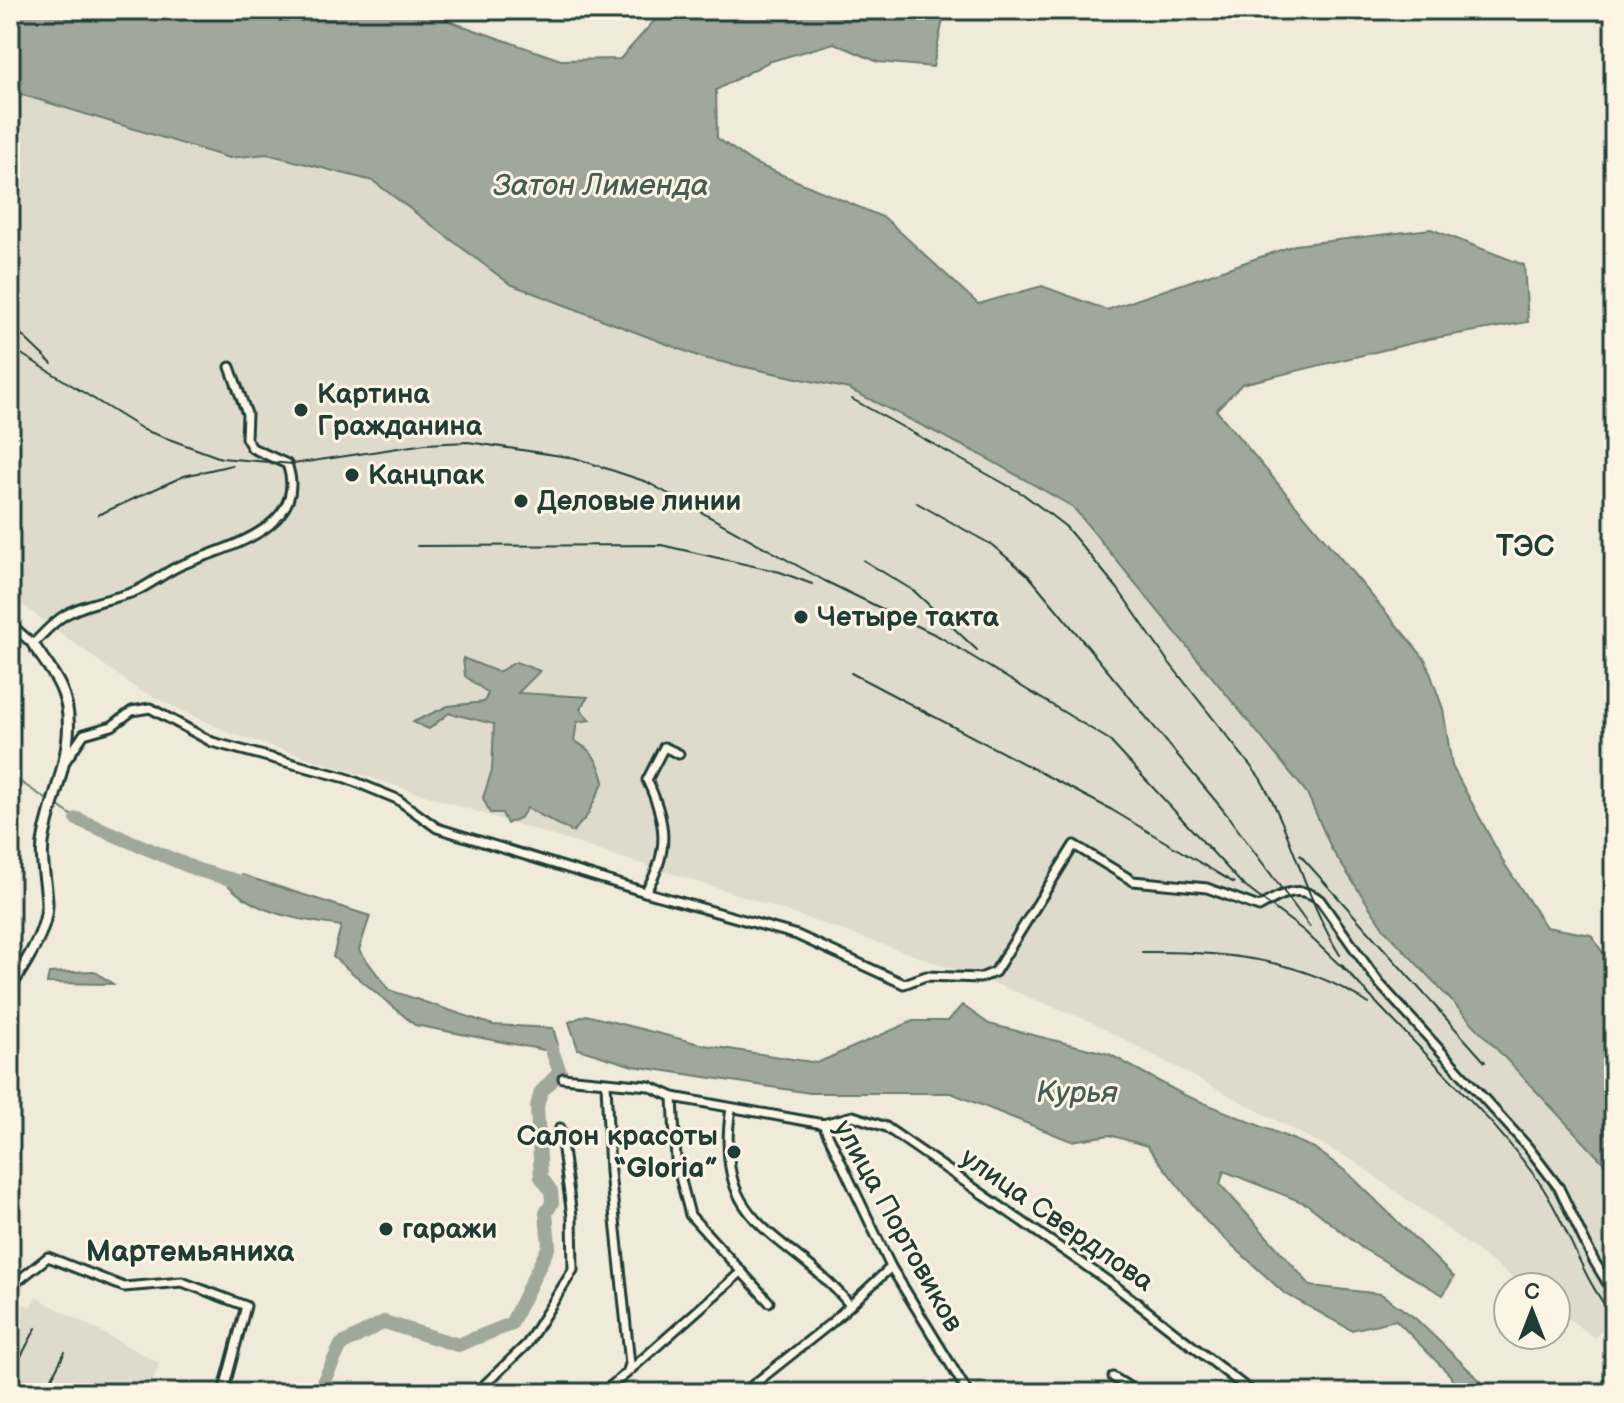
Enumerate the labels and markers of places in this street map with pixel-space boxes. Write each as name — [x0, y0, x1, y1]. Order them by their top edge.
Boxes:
place label: Картина Гражданина — [317, 378, 483, 443]
marker: Картина Гражданина — [292, 401, 310, 419]
place label: Канцпак — [368, 459, 485, 492]
marker: Канцпак — [343, 466, 361, 484]
place label: Деловые линии — [537, 485, 741, 518]
marker: Деловые линии — [512, 492, 530, 510]
place label: Четыре такта — [817, 601, 1000, 634]
marker: Четыре такта — [792, 608, 810, 626]
place label: Салон красоты “Gloria” — [517, 1120, 718, 1185]
marker: Салон красоты “Gloria” — [725, 1143, 743, 1161]
place label: гаражи — [402, 1213, 497, 1246]
marker: гаражи — [377, 1220, 395, 1238]

